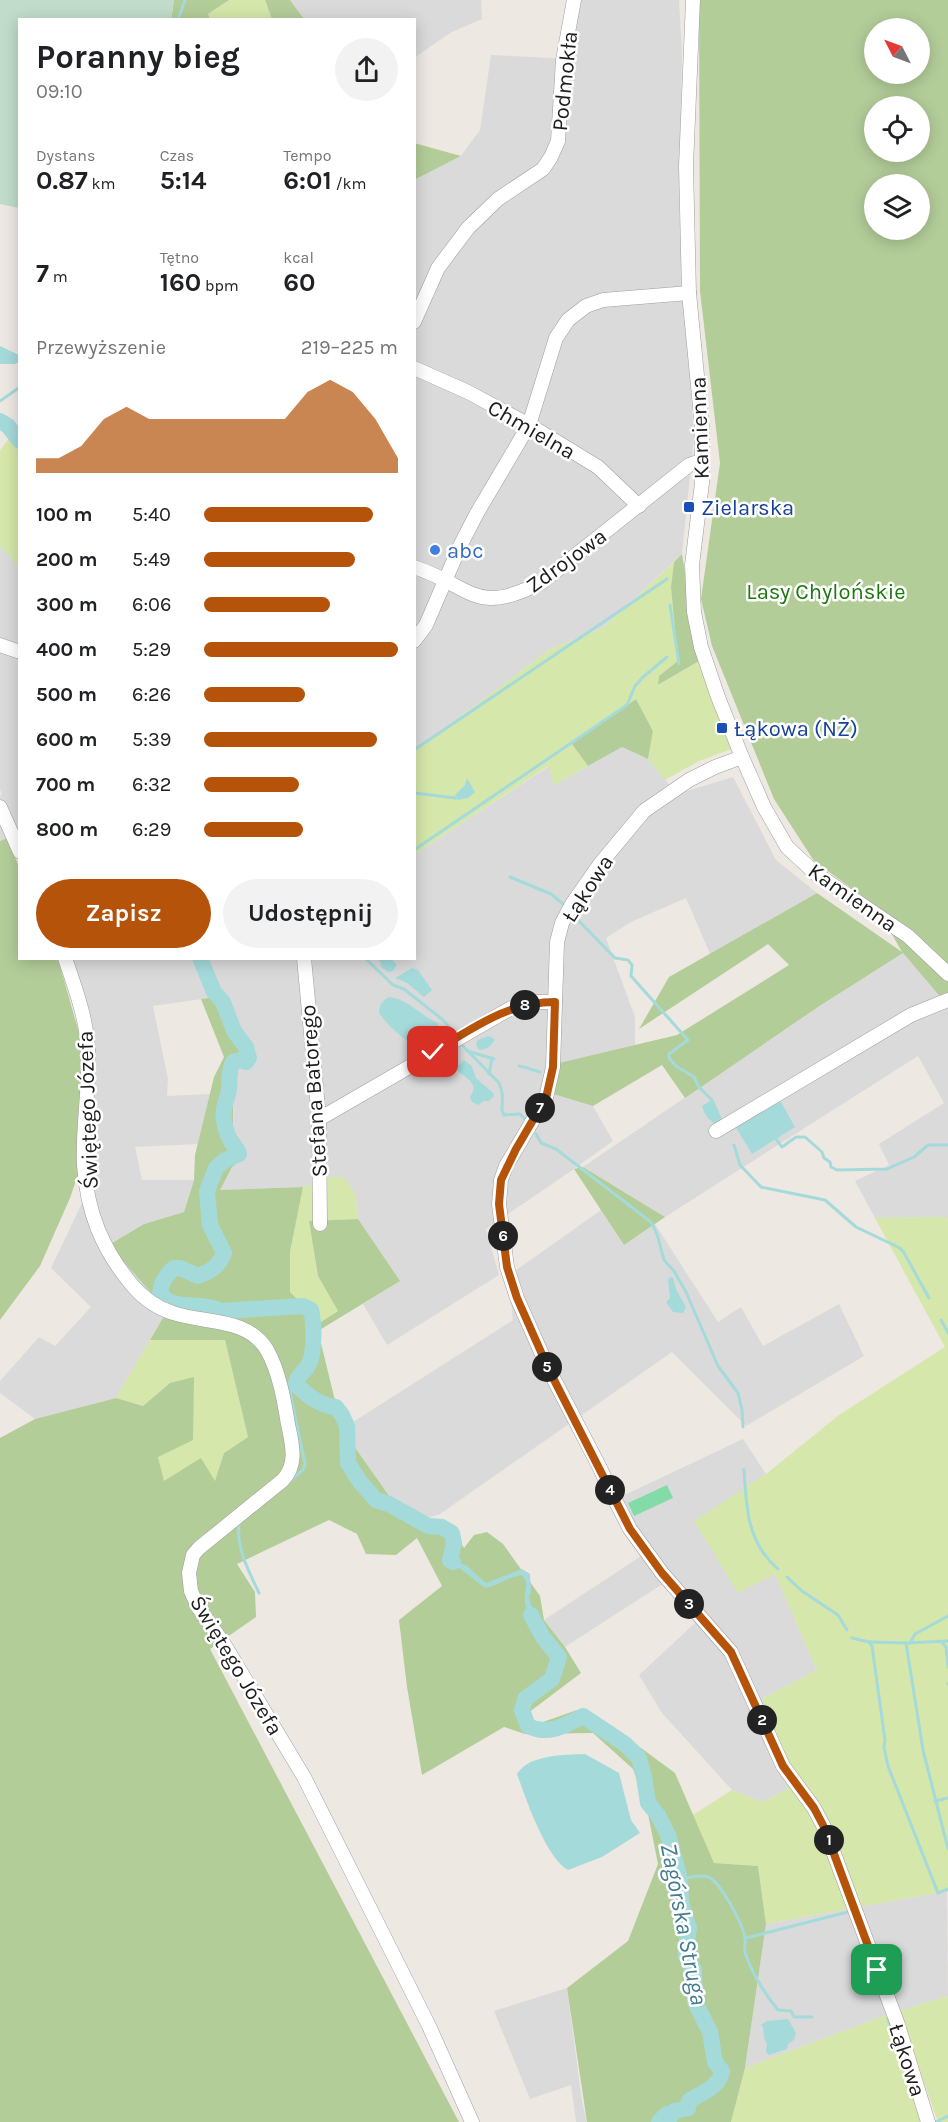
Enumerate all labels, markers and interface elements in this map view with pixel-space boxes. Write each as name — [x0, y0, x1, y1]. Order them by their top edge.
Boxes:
north arrow — [864, 18, 930, 84]
map controls — [864, 18, 930, 240]
street label: Podmokła — [547, 30, 583, 132]
text: Poranny bieg — [36, 38, 240, 76]
button: share — [335, 38, 398, 101]
text: 09:10 — [36, 80, 83, 103]
button: locate — [864, 96, 930, 162]
text: Dystans — [36, 146, 95, 165]
text: Czas — [160, 146, 194, 165]
text: Tempo — [283, 146, 331, 165]
text: 0.87 — [36, 165, 88, 196]
text: 5:14 — [160, 165, 207, 196]
text: 6:01 — [283, 165, 332, 196]
text: km — [88, 174, 116, 193]
text: /km — [332, 174, 367, 193]
button: layers — [864, 174, 930, 240]
text: Tętno — [160, 248, 199, 267]
text: kcal — [283, 248, 314, 267]
text: 7 — [36, 258, 49, 289]
text: m — [49, 267, 68, 286]
text: 160 — [160, 267, 201, 298]
text: 60 — [283, 267, 316, 298]
text: bpm — [201, 276, 239, 295]
text: Przewyższenie — [36, 336, 166, 359]
text: 219–225 m — [301, 336, 398, 359]
street label: Kamienna — [685, 376, 715, 480]
street label: Chmielna — [483, 394, 580, 465]
place label: Zielarska — [701, 495, 794, 521]
marker: Zielarska — [682, 500, 696, 514]
text: 100 m — [36, 503, 92, 526]
text: 5:40 — [132, 503, 171, 526]
street label: Zdrojowa — [521, 523, 612, 599]
place label: abc — [447, 538, 484, 564]
marker: abc — [428, 543, 442, 557]
text: 200 m — [36, 548, 97, 571]
text: 5:49 — [132, 548, 171, 571]
park label: Lasy Chylońskie — [746, 579, 906, 605]
text: 300 m — [36, 593, 98, 616]
text: 6:06 — [132, 593, 171, 616]
text: 400 m — [36, 638, 97, 661]
text: 5:29 — [132, 638, 171, 661]
text: 500 m — [36, 683, 97, 706]
text: 6:26 — [132, 683, 171, 706]
place label: Łąkowa (NŻ) — [734, 716, 858, 742]
marker: Łąkowa (NŻ) — [715, 721, 729, 735]
text: 600 m — [36, 728, 97, 751]
text: 5:39 — [132, 728, 171, 751]
text: 700 m — [36, 773, 95, 796]
text: 6:32 — [132, 773, 171, 796]
text: 800 m — [36, 818, 98, 841]
text: 6:29 — [132, 818, 171, 841]
street label: Łąkowa — [557, 850, 619, 927]
street label: Kamienna — [803, 858, 902, 938]
button: Zapisz — [36, 879, 211, 948]
button: Udostępnij — [223, 879, 398, 948]
pin: 8 — [510, 990, 540, 1020]
text: 8 — [520, 995, 530, 1014]
street label: Stefana Batorego — [295, 1004, 333, 1178]
pin — [407, 1026, 458, 1077]
street label: Świętego Józefa — [71, 1030, 104, 1190]
icon: check — [416, 1035, 449, 1068]
pin: 7 — [525, 1093, 555, 1123]
text: 7 — [536, 1098, 544, 1117]
pin: 6 — [488, 1221, 518, 1251]
text: 6 — [498, 1226, 508, 1245]
pin: 5 — [532, 1352, 562, 1382]
text: 5 — [542, 1357, 552, 1376]
pin: 4 — [595, 1475, 625, 1505]
text: 4 — [605, 1480, 615, 1499]
pin: 3 — [674, 1589, 704, 1619]
street label: Świętego Józefa — [184, 1590, 289, 1740]
text: 3 — [684, 1594, 694, 1613]
pin: 2 — [747, 1705, 777, 1735]
text: 2 — [757, 1710, 767, 1729]
pin: 1 — [814, 1825, 844, 1855]
text: 1 — [826, 1830, 832, 1849]
water label: Zagórska Struga — [655, 1841, 713, 2007]
pin — [851, 1944, 902, 1995]
icon: arrive — [860, 1953, 893, 1986]
street label: Łąkowa — [883, 2021, 931, 2100]

